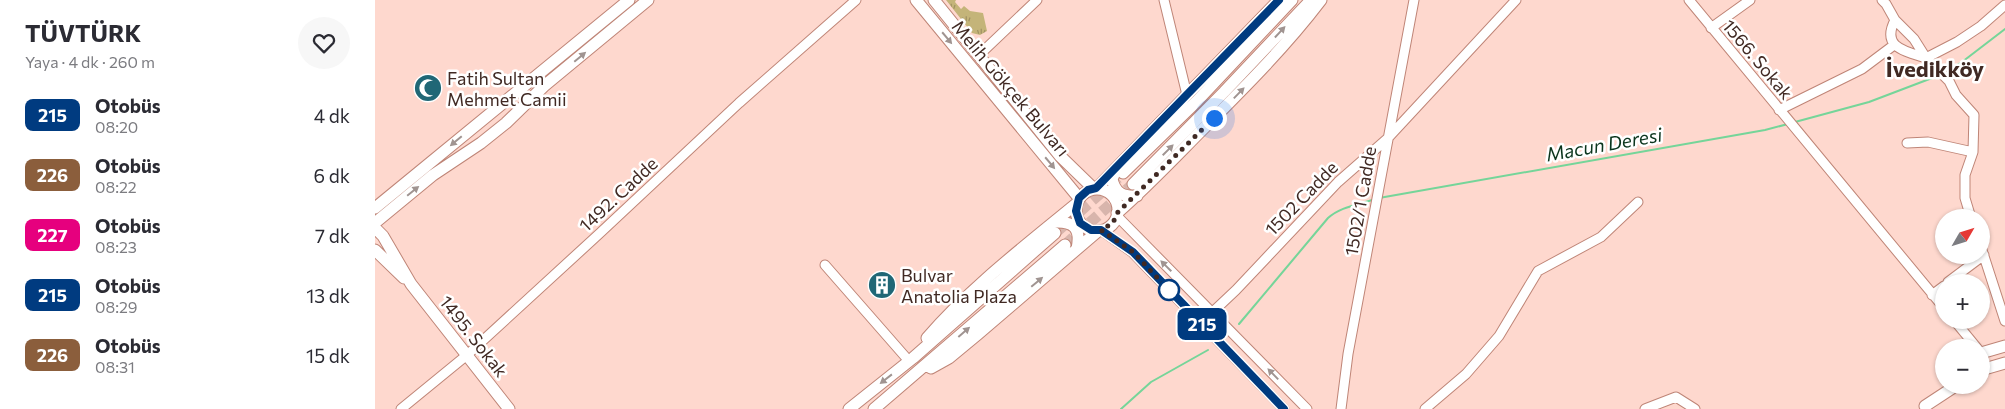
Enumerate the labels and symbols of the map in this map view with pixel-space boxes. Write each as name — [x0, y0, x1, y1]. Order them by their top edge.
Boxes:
street label: Melih Gökçek Bulvarı — [948, 15, 1074, 161]
street label: 1566. Sokak — [1718, 15, 1798, 104]
one-way arrow — [1274, 27, 1286, 39]
one-way arrow — [941, 31, 952, 44]
one-way arrow — [573, 51, 586, 62]
district label: İvedikköy — [1886, 55, 1984, 82]
place label: Fatih Sultan Mehmet Camii — [447, 67, 567, 110]
mosque icon: Fatih Sultan Mehmet Camii — [413, 73, 443, 103]
one-way arrow — [1233, 87, 1245, 99]
your location — [1202, 106, 1227, 131]
water label: Macun Deresi — [1544, 122, 1665, 166]
one-way arrow — [449, 136, 462, 147]
one-way arrow — [1162, 144, 1174, 156]
street label: 1502/1 Cadde — [1340, 144, 1380, 258]
street label: 1492. Cadde — [574, 152, 662, 236]
one-way arrow — [1045, 156, 1056, 169]
street label: 1502 Cadde — [1260, 156, 1342, 240]
one-way arrow — [406, 186, 419, 197]
north arrow — [1935, 209, 1990, 264]
one-way arrow — [1160, 260, 1172, 272]
place label: Bulvar Anatolia Plaza — [901, 264, 1017, 307]
building icon: Bulvar Anatolia Plaza — [867, 270, 897, 300]
one-way arrow — [1031, 277, 1044, 288]
unlabelled marker — [1158, 279, 1180, 301]
street label: 1495. Sokak — [435, 291, 513, 381]
line badge: 215 — [1173, 308, 1231, 340]
one-way arrow — [958, 326, 970, 338]
one-way arrow — [1267, 368, 1279, 380]
one-way arrow — [880, 374, 893, 385]

